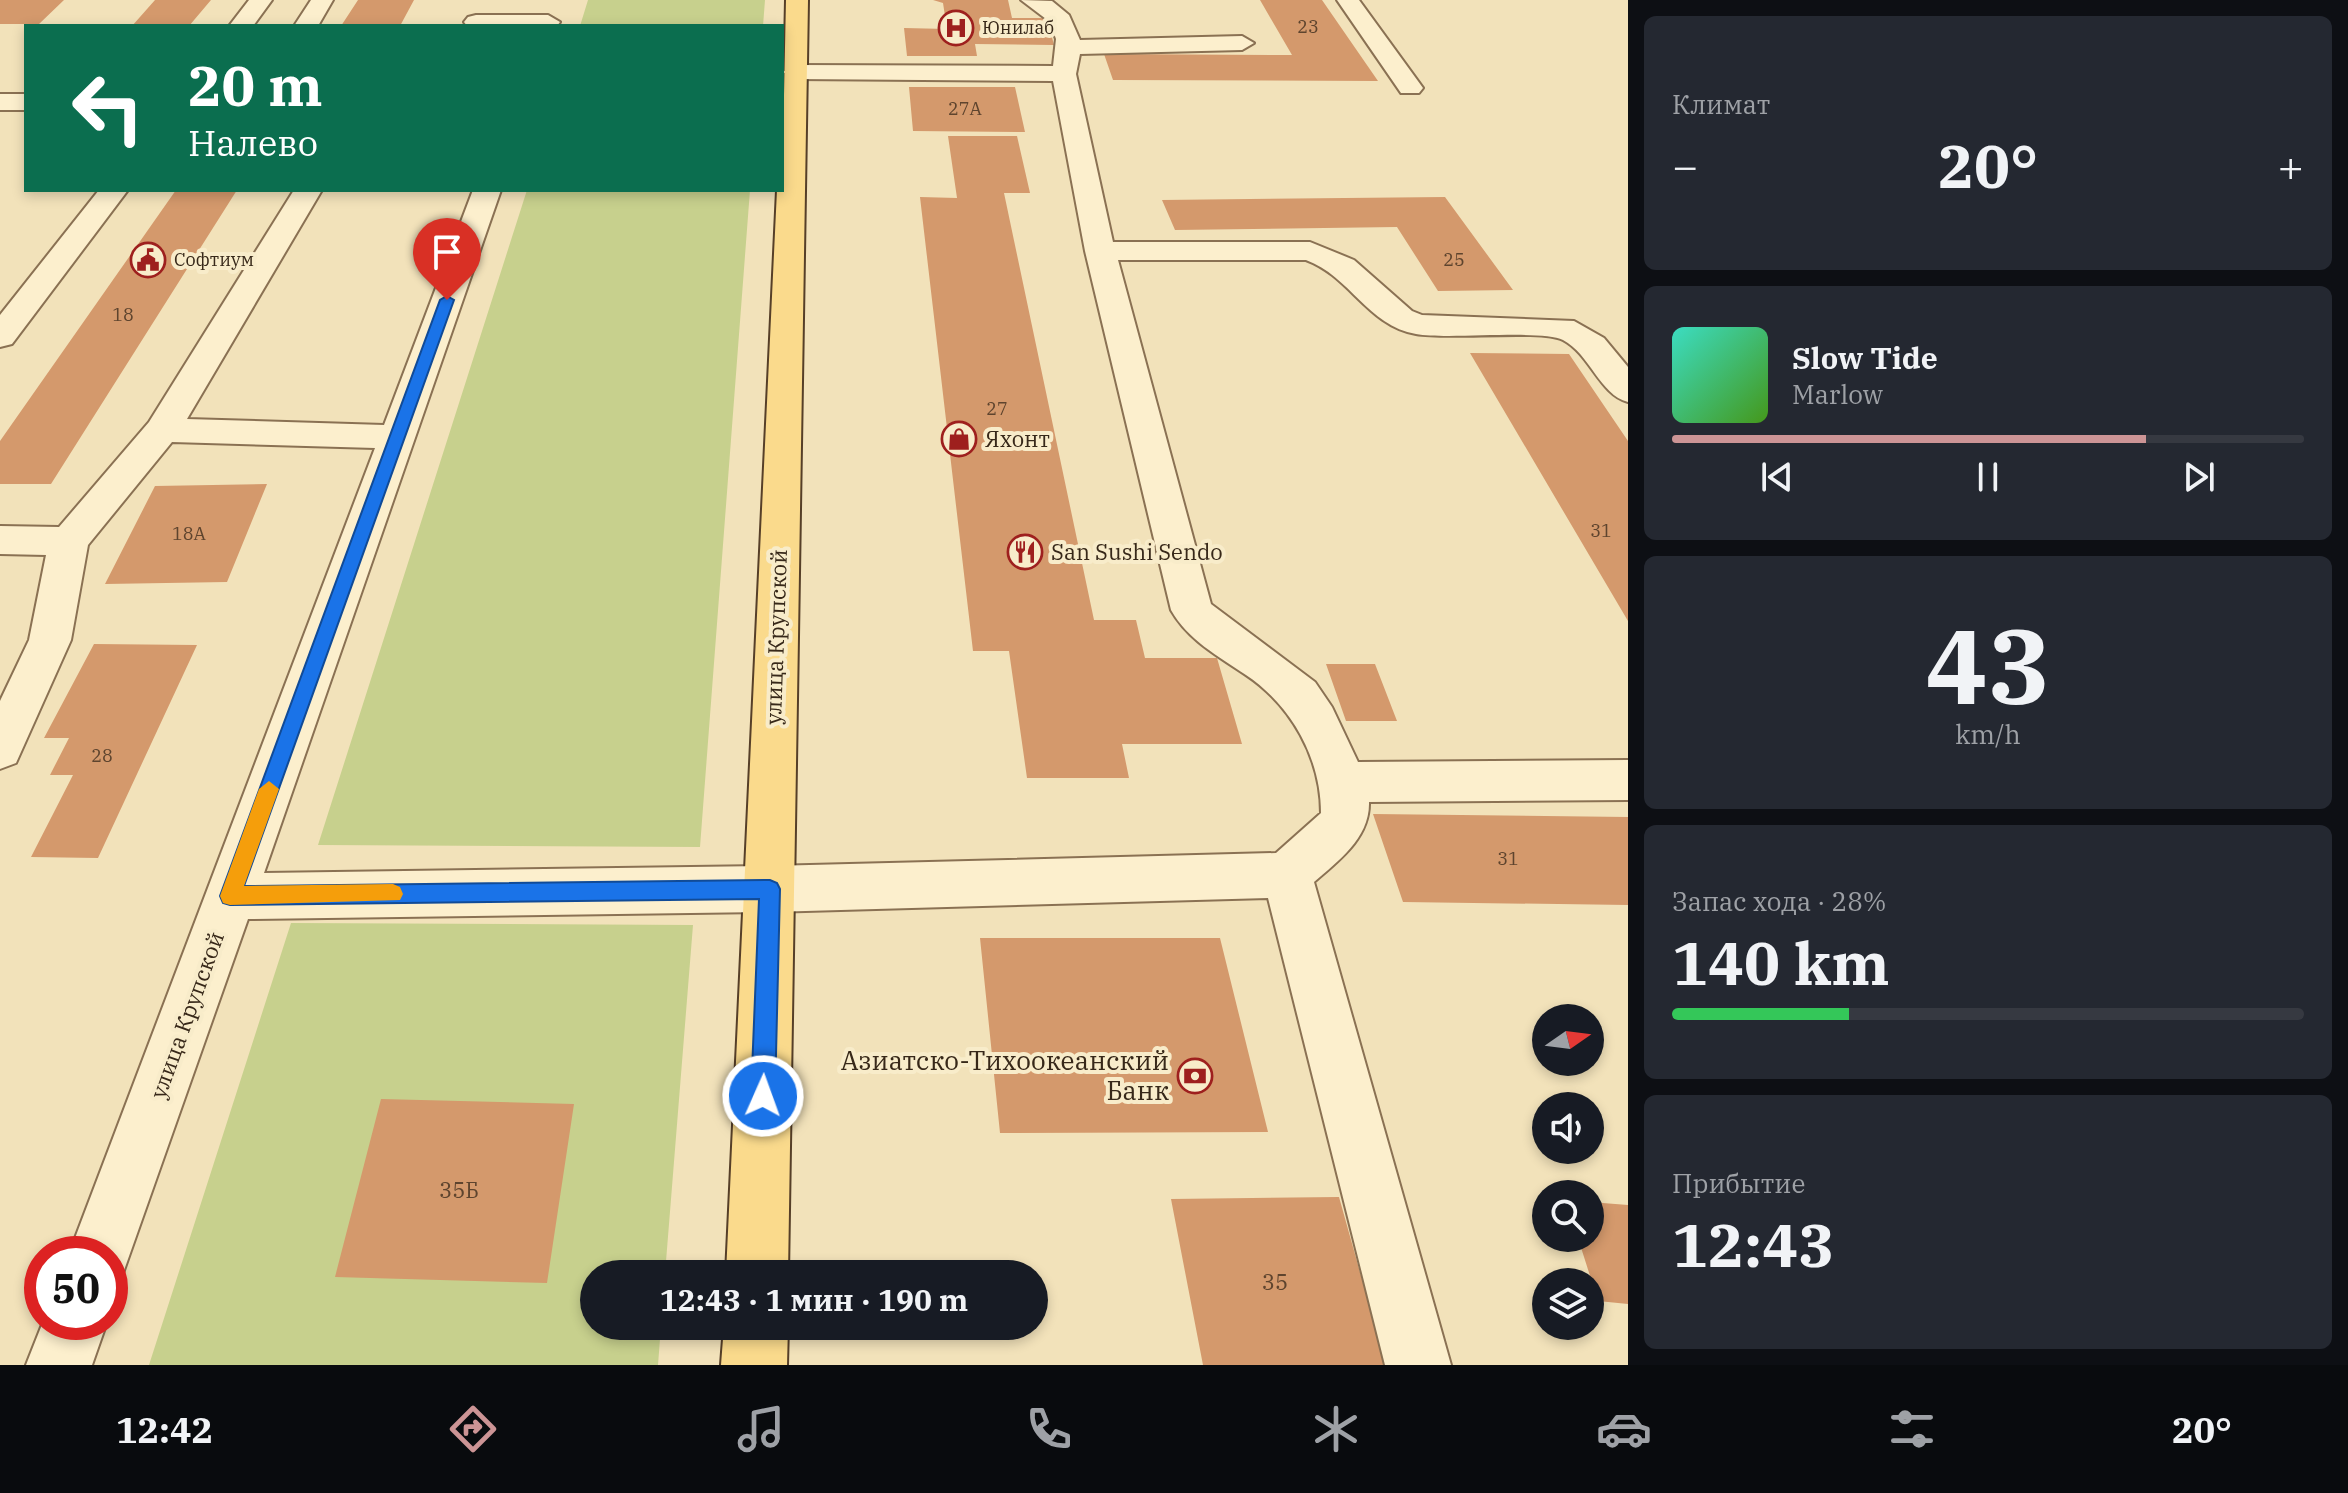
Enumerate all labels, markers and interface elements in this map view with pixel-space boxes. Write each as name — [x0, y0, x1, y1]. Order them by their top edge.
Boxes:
hospital icon: Юнилаб — [937, 9, 975, 47]
house number: 23 — [1297, 15, 1319, 38]
place label: Юнилаб — [982, 16, 1054, 39]
text: 20 m — [188, 49, 323, 121]
icon: left — [56, 56, 160, 160]
text: Климат — [1672, 87, 1770, 121]
house number: 27А — [948, 97, 983, 120]
text: Налево — [188, 119, 318, 166]
text: 20° — [1938, 126, 2038, 205]
text: − — [1672, 137, 1698, 194]
text: + — [2278, 137, 2304, 194]
pin — [413, 218, 481, 300]
icon: arrive — [425, 230, 469, 274]
public building icon: Софтиум — [129, 241, 167, 279]
place label: Софтиум — [174, 248, 254, 271]
house number: 25 — [1443, 248, 1465, 271]
house number: 18 — [112, 303, 134, 326]
text: Slow Tide — [1792, 338, 1938, 377]
text: Marlow — [1792, 377, 1883, 411]
house number: 27 — [986, 397, 1008, 420]
shop icon: Яхонт — [940, 420, 978, 458]
place label: Яхонт — [985, 424, 1050, 453]
icon: previous — [1755, 455, 1799, 499]
icon: pause — [1966, 455, 2010, 499]
icon: next — [2177, 455, 2221, 499]
house number: 31 — [1590, 519, 1612, 542]
house number: 18А — [172, 522, 207, 545]
restaurant icon: San Sushi Sendo — [1006, 533, 1044, 571]
place label: San Sushi Sendo — [1051, 537, 1223, 566]
street label: улица Крупской — [758, 549, 793, 725]
text: 43 — [1926, 597, 2050, 733]
text: km/h — [1955, 717, 2021, 751]
house number: 28 — [91, 744, 113, 767]
house number: 31 — [1497, 847, 1519, 870]
text: Запас хода · 28% — [1672, 884, 1887, 918]
text: 140 km — [1672, 923, 1890, 1002]
street label: улица Крупской — [143, 927, 230, 1102]
north arrow — [1532, 1004, 1604, 1076]
map controls — [1532, 1004, 1604, 1340]
place label: Азиатско-Тихоокеанский Банк — [841, 1043, 1169, 1107]
position arrow — [721, 1054, 805, 1138]
bank icon: Азиатско-Тихоокеанский Банк — [1176, 1057, 1214, 1095]
button: sound — [1532, 1092, 1604, 1164]
text: Прибытие — [1672, 1166, 1805, 1200]
house number: 35Б — [439, 1175, 479, 1204]
button: search — [1532, 1180, 1604, 1252]
text: 12:43 — [1672, 1205, 1834, 1284]
speed limit sign: 50 — [24, 1236, 128, 1340]
house number: 35 — [1262, 1267, 1288, 1296]
button: layers — [1532, 1268, 1604, 1340]
text: 12:43 · 1 мин · 190 m — [660, 1280, 968, 1319]
icon: directions — [445, 1401, 501, 1457]
icon: music — [733, 1401, 789, 1457]
icon: phone — [1021, 1401, 1077, 1457]
icon: climate — [1308, 1401, 1364, 1457]
icon: car — [1596, 1401, 1652, 1457]
icon: filters — [1884, 1401, 1940, 1457]
text: 12:42 — [116, 1406, 213, 1453]
text: 20° — [2172, 1406, 2232, 1453]

